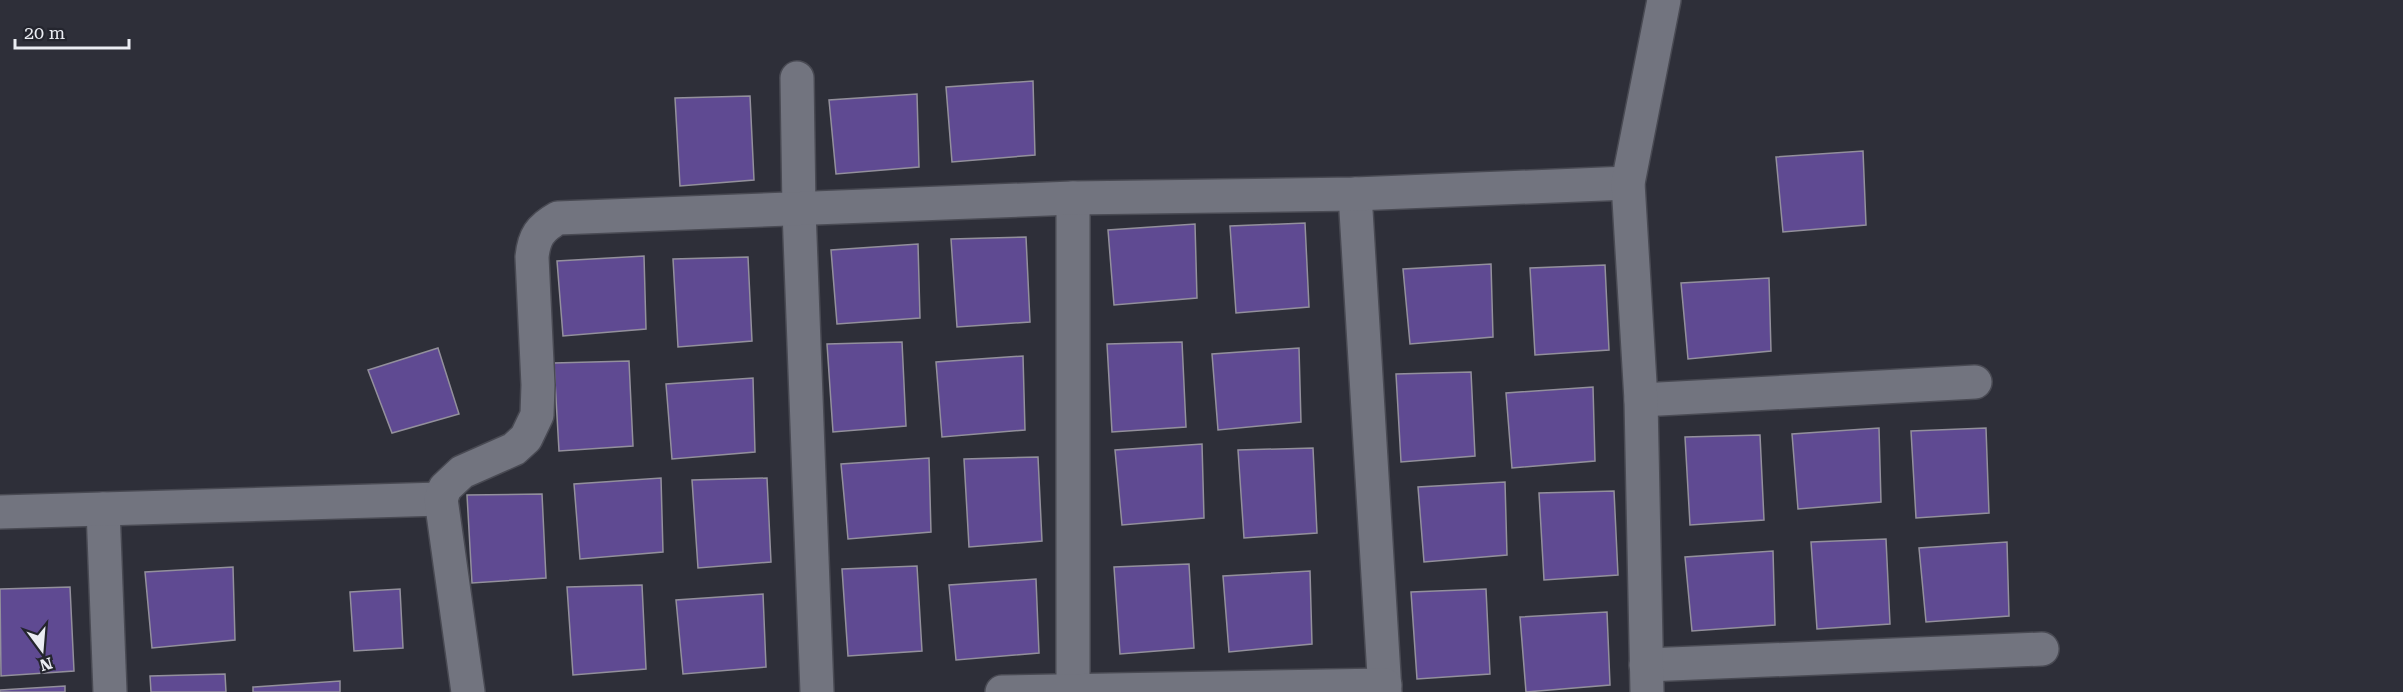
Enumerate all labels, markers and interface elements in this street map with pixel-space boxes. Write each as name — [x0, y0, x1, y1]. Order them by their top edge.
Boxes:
scale bar — [15, 12, 129, 50]
text: 20 m — [24, 22, 65, 43]
north arrow — [12, 620, 72, 680]
text: N — [37, 653, 55, 675]

